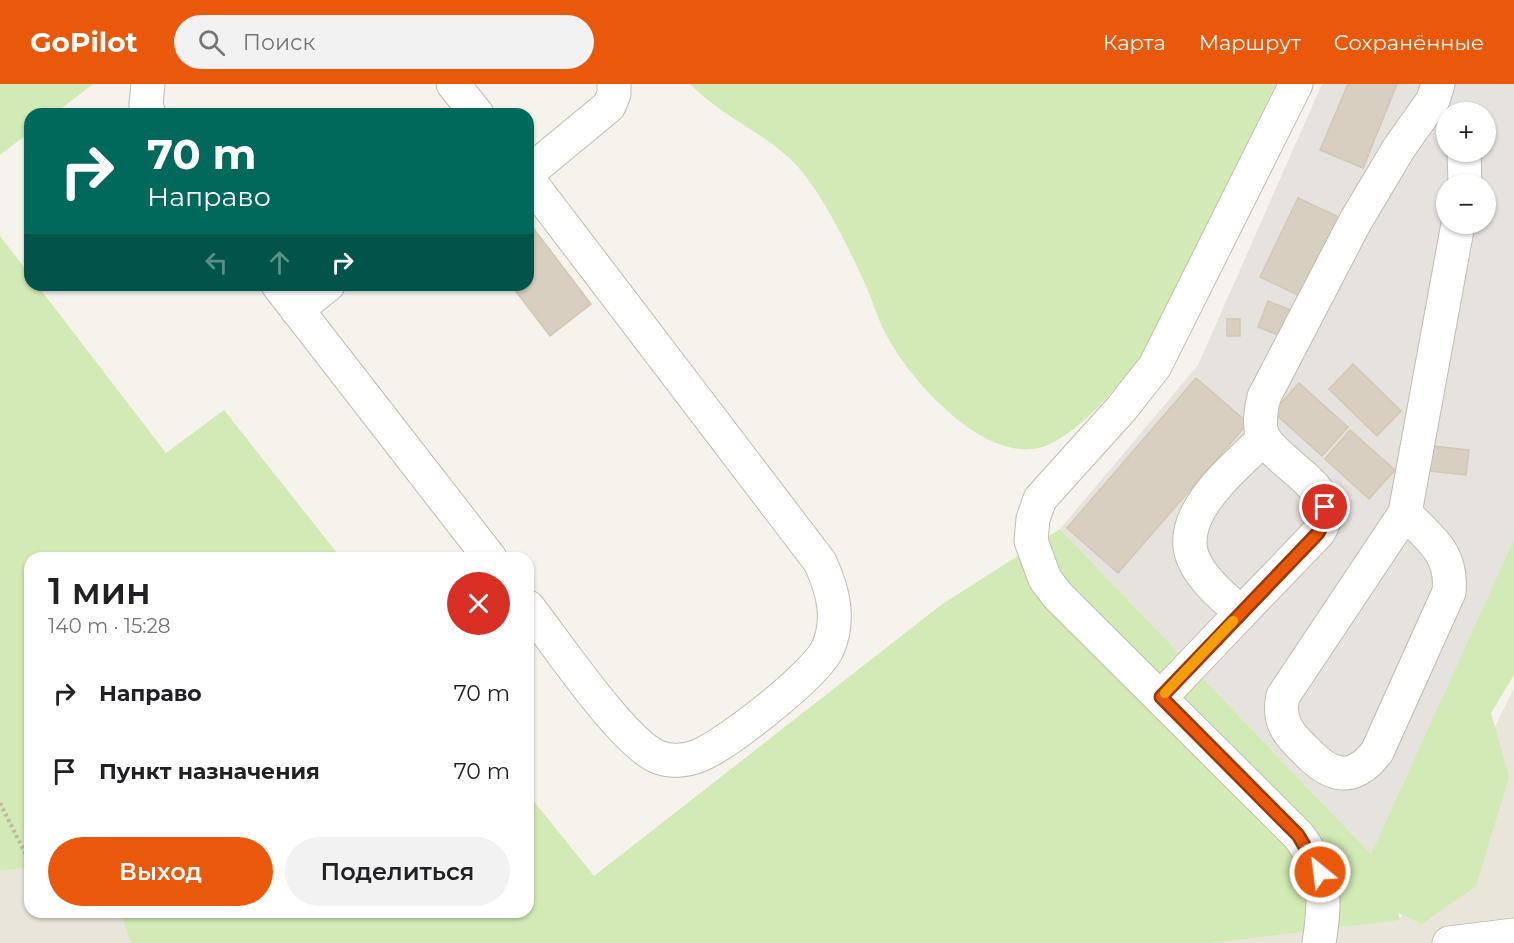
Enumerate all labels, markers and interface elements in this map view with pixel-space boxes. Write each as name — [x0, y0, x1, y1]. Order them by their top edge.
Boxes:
search box — [174, 15, 594, 69]
text: GoPilot — [30, 25, 138, 59]
icon: search — [195, 26, 228, 59]
text: Поиск — [243, 29, 315, 56]
text: Карта — [1103, 30, 1166, 55]
text: Маршрут — [1199, 30, 1301, 55]
text: Сохранённые — [1334, 30, 1484, 55]
map controls — [1436, 102, 1496, 234]
button: + — [1436, 102, 1496, 162]
text: 70 m — [147, 128, 257, 180]
icon: right — [48, 132, 126, 210]
button: − — [1436, 174, 1496, 234]
text: Направо — [147, 180, 271, 213]
icon: left — [200, 246, 233, 279]
icon: ahead — [263, 246, 296, 279]
icon: right — [326, 246, 359, 279]
pin — [1299, 481, 1350, 532]
icon: arrive — [1308, 490, 1341, 523]
text: 1 мин — [48, 569, 151, 613]
button: close — [447, 572, 510, 635]
text: 140 m · 15:28 — [48, 614, 171, 638]
icon: right — [48, 677, 81, 710]
text: Направо — [99, 680, 202, 707]
text: 70 m — [454, 680, 510, 707]
icon: arrive — [48, 755, 81, 788]
text: Пункт назначения — [99, 758, 320, 785]
text: 70 m — [454, 758, 510, 785]
button: Выход — [48, 837, 273, 906]
button: Поделиться — [285, 837, 510, 906]
position arrow — [1288, 840, 1352, 904]

